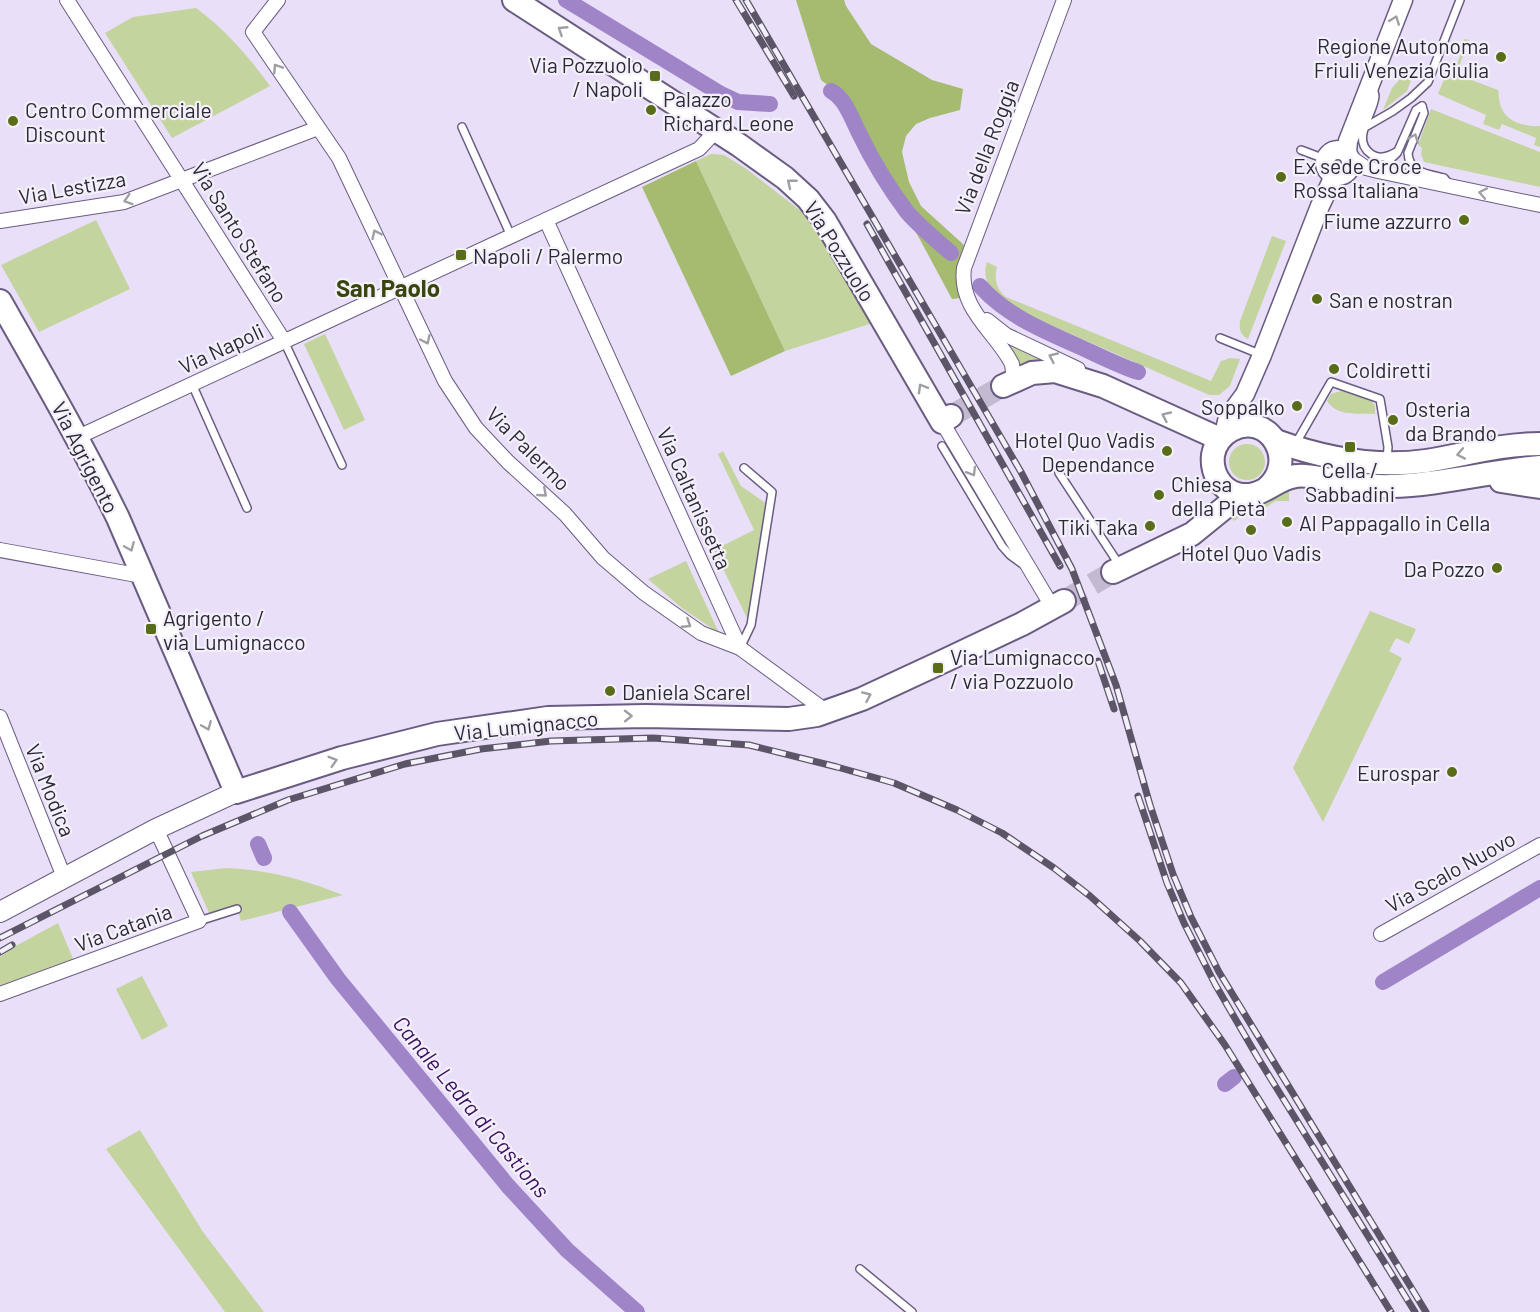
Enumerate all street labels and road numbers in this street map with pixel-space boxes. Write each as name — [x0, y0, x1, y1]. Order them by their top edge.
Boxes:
street label: Via della Roggia — [949, 76, 1023, 218]
street label: Via Santo Stefano — [187, 157, 293, 307]
street label: Via Lestizza — [17, 165, 127, 209]
street label: Via Pozzuolo — [799, 196, 881, 306]
street label: Via Napoli — [175, 318, 267, 378]
street label: Via Agrigento — [47, 397, 125, 517]
street label: Via Palermo — [482, 401, 576, 495]
street label: Via Caltanissetta — [653, 423, 737, 573]
street label: Via Lumignacco — [453, 705, 599, 745]
street label: Via Modica — [21, 740, 81, 840]
street label: Via Scalo Nuovo — [1381, 825, 1519, 917]
street label: Via Catania — [71, 898, 175, 956]

